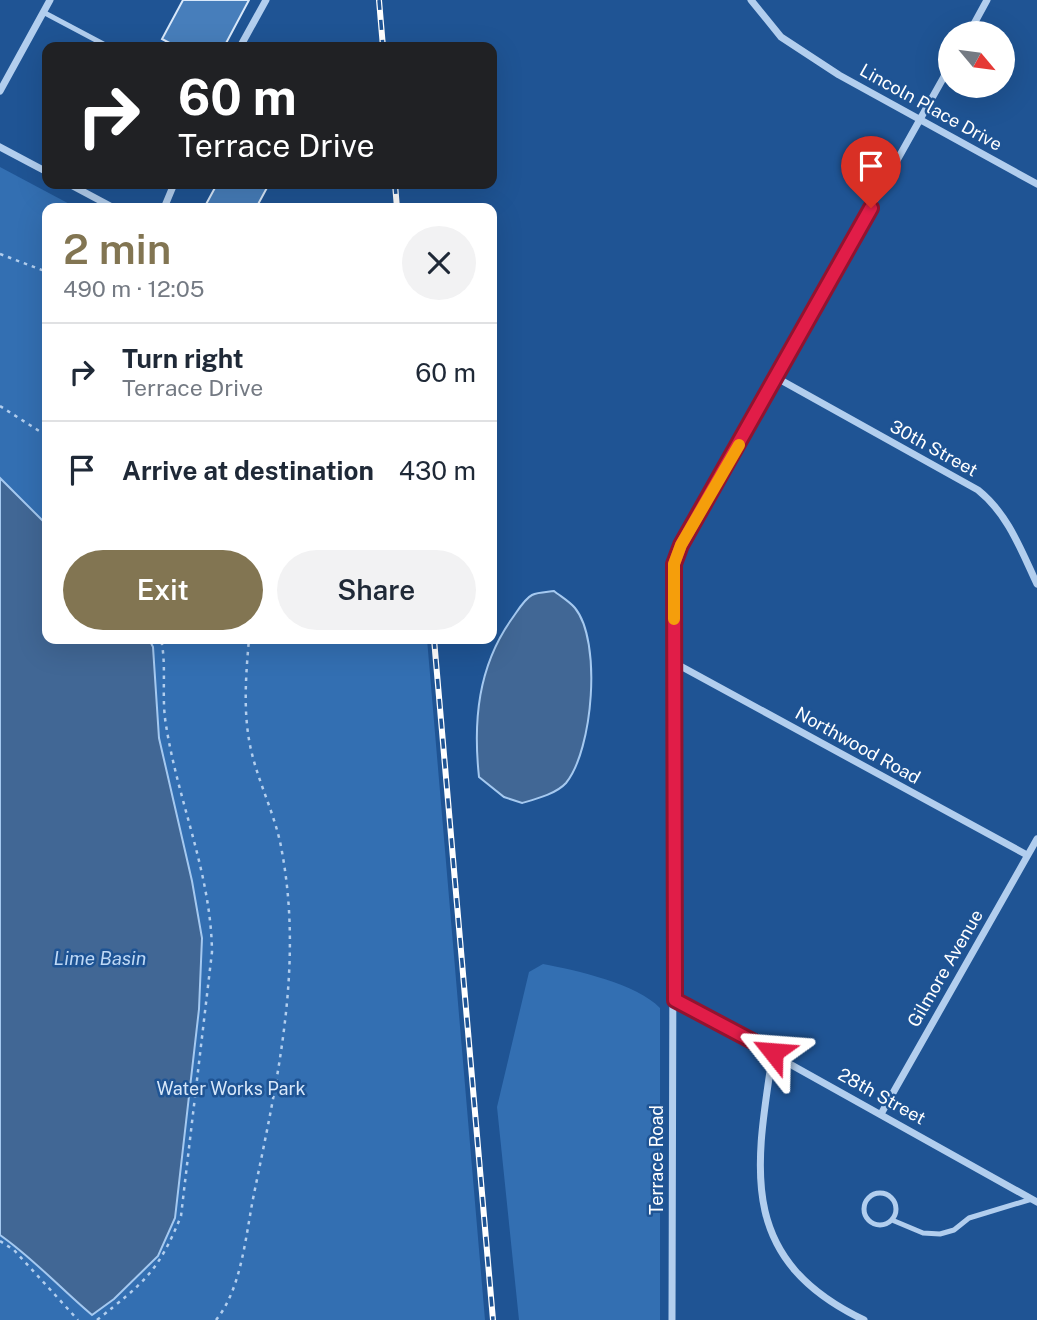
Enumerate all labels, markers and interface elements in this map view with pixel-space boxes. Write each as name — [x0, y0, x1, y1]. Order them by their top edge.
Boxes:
north arrow — [938, 21, 1015, 98]
map controls — [938, 21, 1015, 98]
street label: Lincoln Place Drive — [856, 59, 1006, 155]
text: 60 m — [178, 68, 297, 126]
icon: right — [63, 70, 154, 161]
text: Terrace Drive — [178, 127, 375, 164]
pin — [841, 136, 901, 208]
icon: arrive — [852, 147, 890, 185]
text: 2 min — [63, 224, 171, 273]
button: close — [402, 226, 476, 300]
text: 490 m · 12:05 — [63, 275, 205, 302]
text: Turn right — [122, 343, 244, 374]
icon: right — [63, 353, 101, 391]
text: 60 m — [415, 357, 476, 388]
text: Terrace Drive — [122, 374, 263, 401]
street label: 30th Street — [887, 415, 981, 481]
icon: arrive — [63, 451, 101, 489]
text: Arrive at destination — [122, 455, 374, 486]
text: 430 m — [399, 455, 476, 486]
button: Exit — [63, 550, 263, 630]
button: Share — [277, 550, 476, 630]
street label: Northwood Road — [792, 702, 924, 788]
street label: Gilmore Avenue — [903, 906, 987, 1030]
water label: Lime Basin — [54, 947, 146, 969]
position arrow — [736, 1015, 810, 1089]
street label: 28th Street — [835, 1063, 929, 1129]
park label: Water Works Park — [156, 1078, 306, 1099]
street label: Terrace Road — [646, 1105, 667, 1215]

